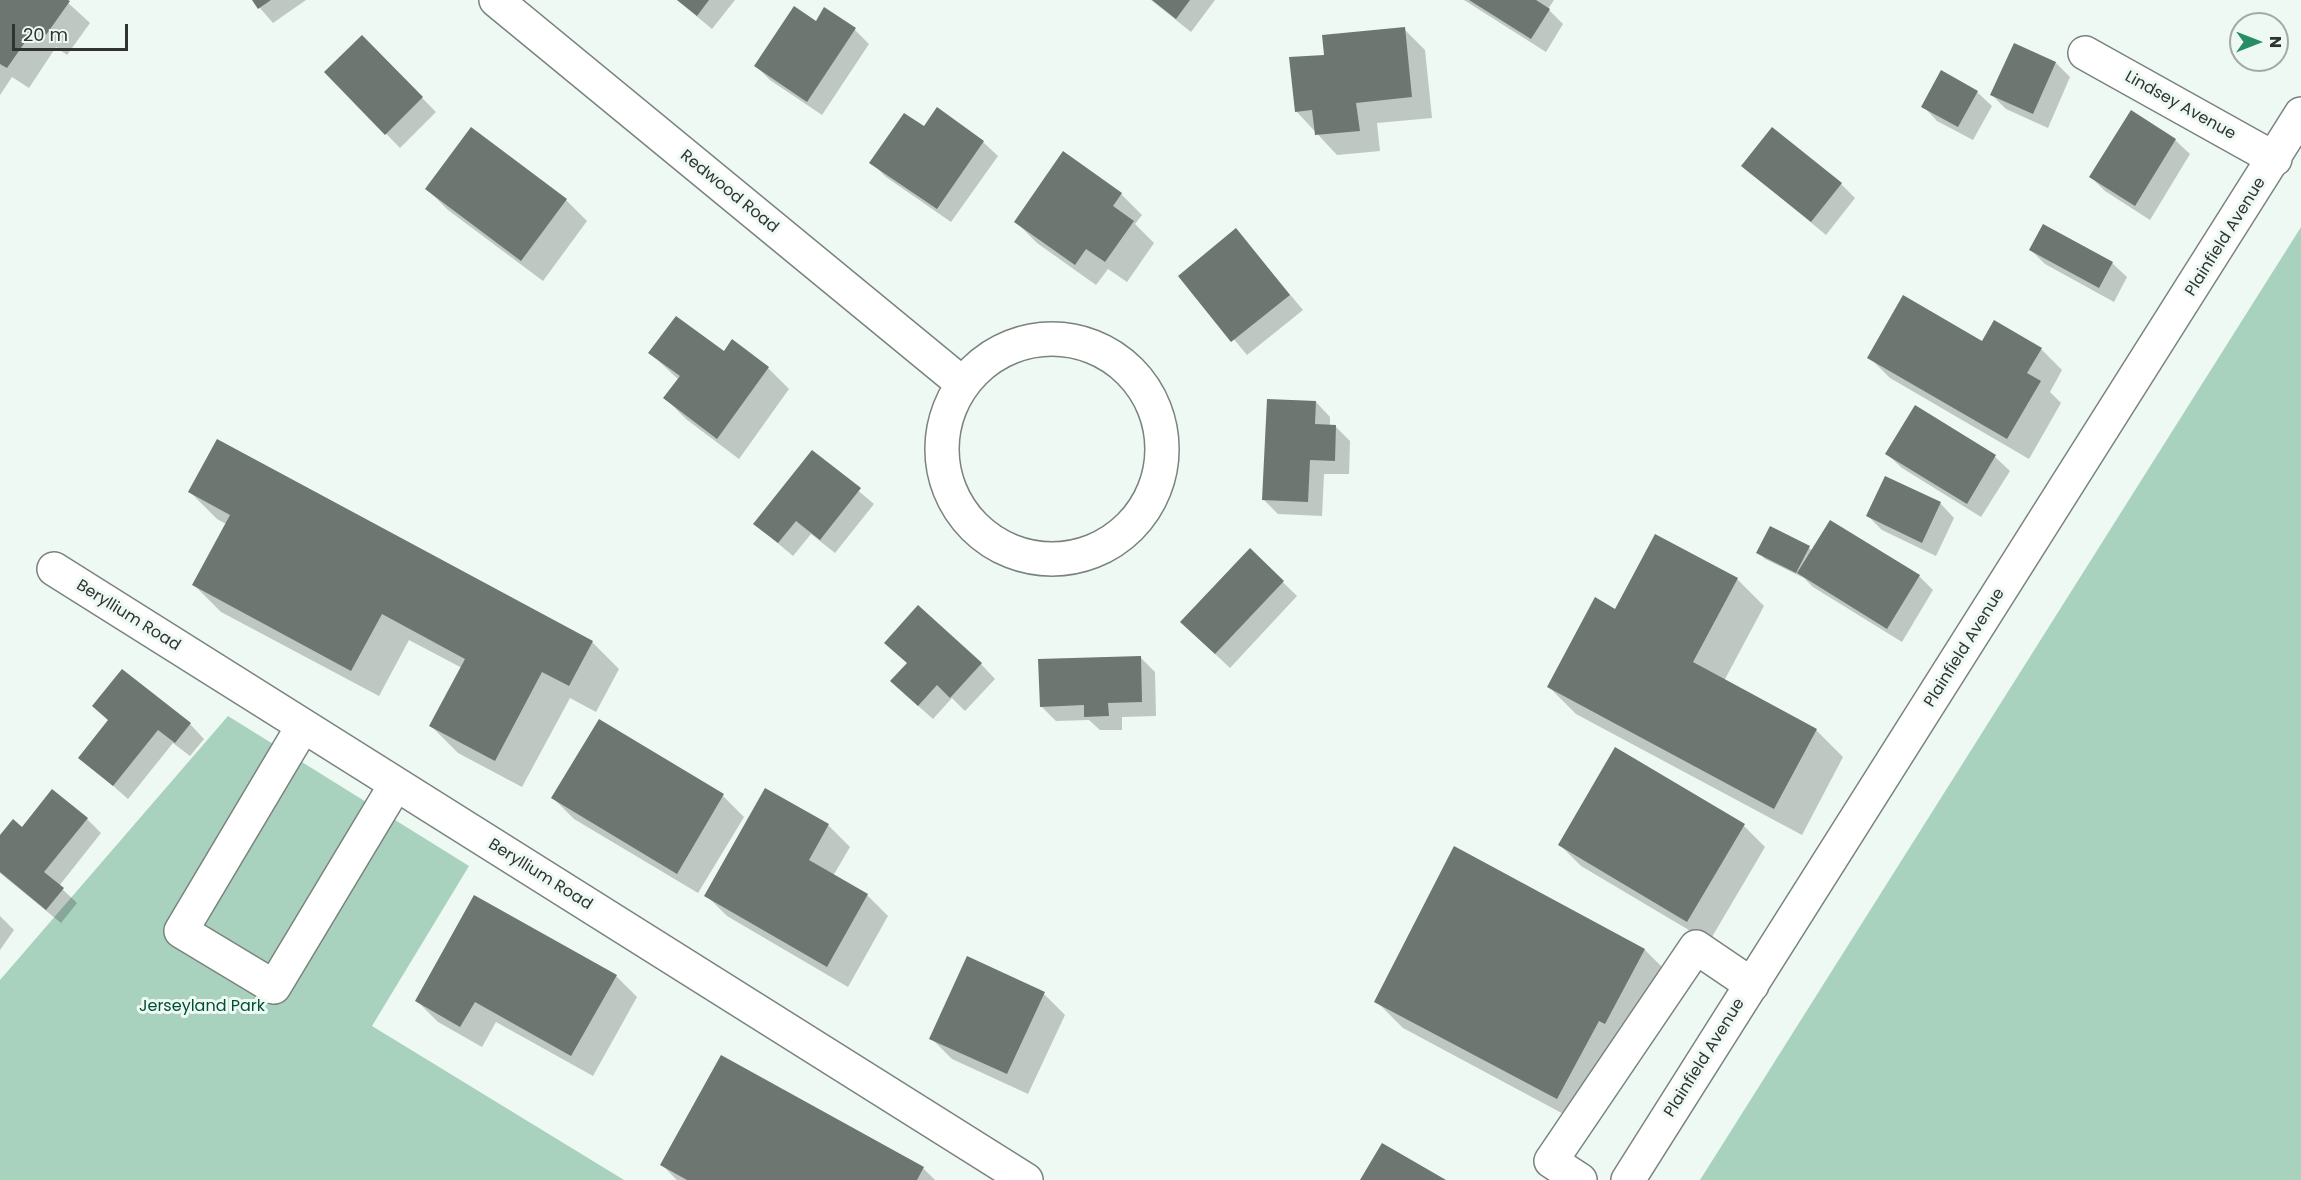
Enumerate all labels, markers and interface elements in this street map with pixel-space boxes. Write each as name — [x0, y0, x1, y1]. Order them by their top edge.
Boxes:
scale bar — [15, 12, 130, 50]
north arrow — [2229, 12, 2289, 72]
text: 20 m — [23, 22, 68, 47]
text: N — [2264, 36, 2287, 48]
street label: Lindsey Avenue — [2121, 68, 2239, 144]
street label: Redwood Road — [676, 147, 782, 237]
street label: Plainfield Avenue — [2182, 174, 2270, 300]
street label: Beryllium Road — [72, 576, 184, 656]
street label: Plainfield Avenue — [1921, 585, 2009, 711]
street label: Beryllium Road — [484, 835, 596, 915]
street label: Plainfield Avenue — [1661, 995, 1749, 1121]
park label: Jerseyland Park — [139, 997, 265, 1017]

